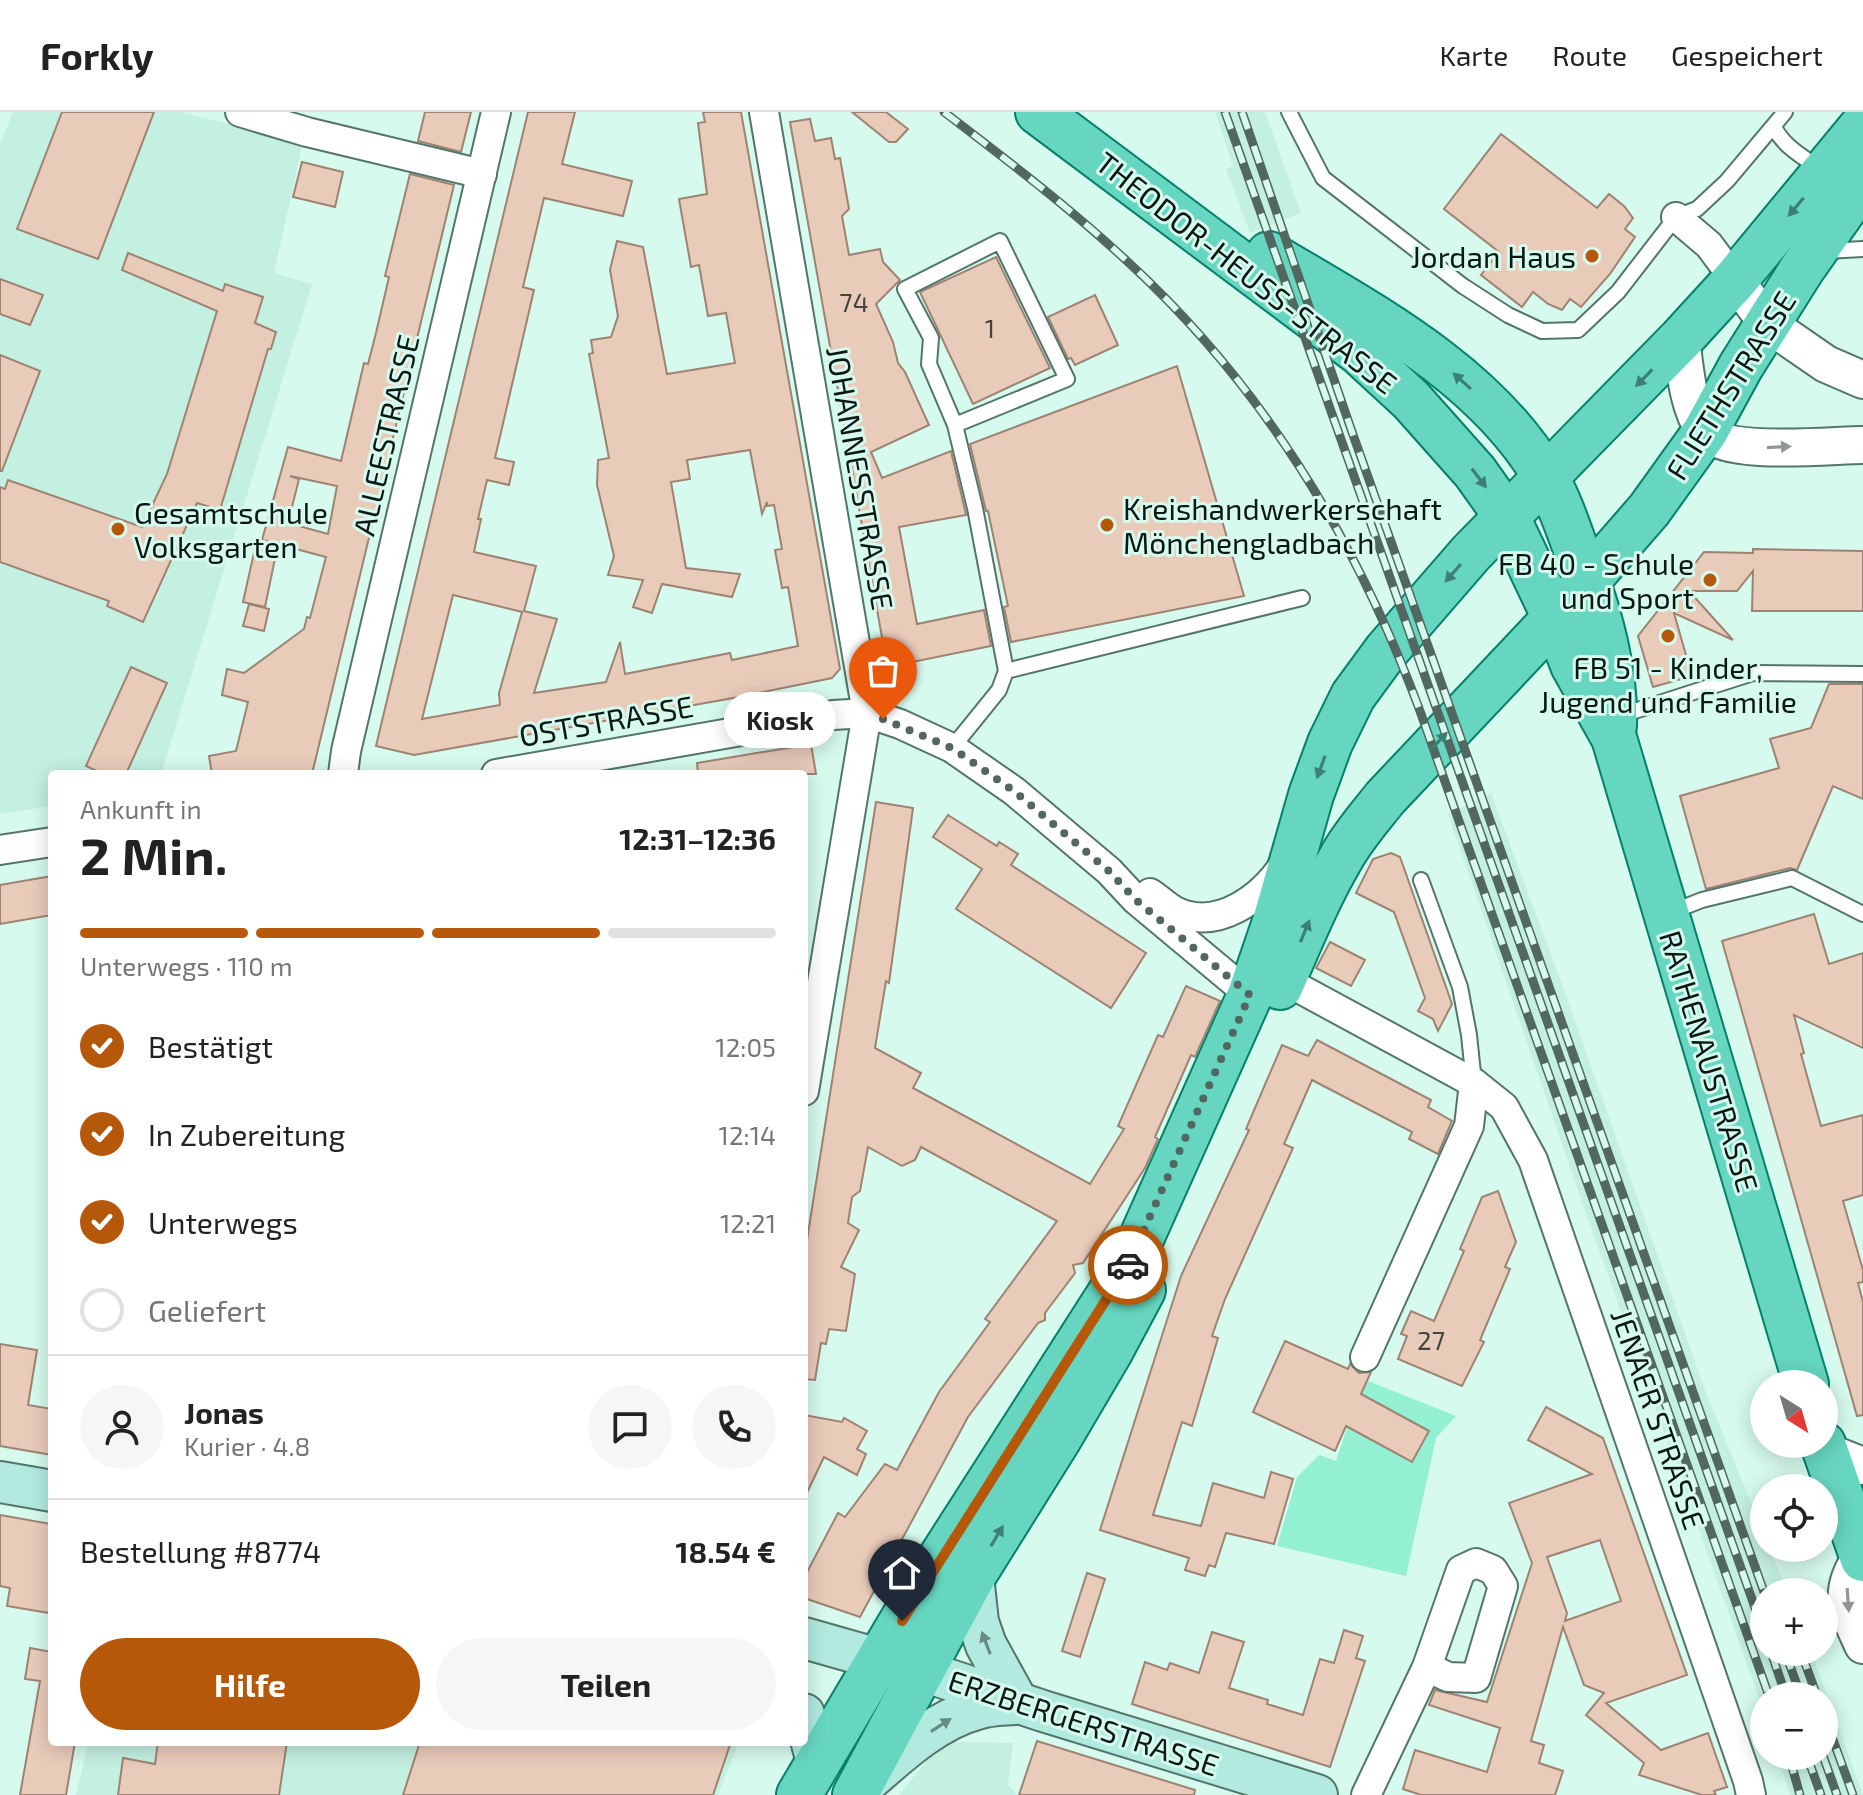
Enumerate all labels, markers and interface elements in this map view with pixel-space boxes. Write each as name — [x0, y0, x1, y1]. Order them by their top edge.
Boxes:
text: Forkly — [40, 32, 153, 78]
text: Karte — [1439, 38, 1508, 72]
text: Route — [1552, 38, 1627, 72]
text: Gespeichert — [1671, 38, 1823, 72]
street label: THEODOR-HEUSS-STRASSE — [1089, 143, 1405, 401]
one-way arrow — [1788, 196, 1805, 216]
place label: Jordan Haus — [1410, 238, 1576, 274]
marker: Jordan Haus — [1583, 247, 1601, 265]
street label: FLIETHSTRASSE — [1658, 284, 1802, 486]
house number: 74 — [839, 286, 869, 317]
house number: 1 — [985, 312, 995, 343]
street label: ALLEESTRASSE — [344, 331, 426, 539]
street label: JOHANNESSTRASSE — [820, 344, 902, 612]
one-way arrow — [1635, 368, 1653, 387]
one-way arrow — [1452, 372, 1471, 390]
one-way arrow — [1767, 440, 1792, 453]
one-way arrow — [1471, 467, 1487, 489]
place label: Kreishandwerkerschaft Mönchengladbach — [1123, 490, 1442, 560]
place label: Gesamtschule Volksgarten — [134, 494, 328, 564]
marker: Kreishandwerkerschaft Mönchengladbach — [1098, 516, 1116, 534]
marker: Gesamtschule Volksgarten — [109, 520, 127, 538]
place label: FB 40 - Schule und Sport — [1498, 545, 1694, 615]
one-way arrow — [1445, 563, 1462, 583]
marker: FB 40 - Schule und Sport — [1701, 571, 1719, 589]
marker: FB 51 - Kinder, Jugend und Familie — [1659, 627, 1677, 645]
pin — [849, 637, 917, 719]
icon: bag — [861, 649, 905, 693]
place label: FB 51 - Kinder, Jugend und Familie — [1539, 649, 1797, 719]
street label: OSTSTRASSE — [516, 687, 696, 753]
callout: Kiosk — [723, 691, 835, 747]
text: Kiosk — [746, 704, 814, 735]
one-way arrow — [1430, 732, 1448, 751]
one-way arrow — [1314, 756, 1327, 780]
text: Ankunft in — [80, 793, 202, 824]
text: 12:31–12:36 — [619, 820, 776, 856]
text: 2 Min. — [80, 823, 227, 885]
one-way arrow — [1298, 919, 1311, 943]
street label: RATHENAUSTRASSE — [1653, 926, 1767, 1196]
text: Unterwegs · 110 m — [80, 950, 292, 981]
icon: check — [80, 1024, 124, 1068]
text: Bestätigt — [148, 1028, 273, 1064]
text: 12:05 — [715, 1031, 776, 1062]
icon: check — [80, 1112, 124, 1156]
text: In Zubereitung — [148, 1116, 345, 1152]
text: 12:14 — [719, 1119, 776, 1150]
icon: check — [80, 1200, 124, 1244]
text: Unterwegs — [148, 1204, 298, 1240]
text: 12:21 — [720, 1207, 776, 1238]
courier — [1088, 1225, 1168, 1305]
icon: car — [1106, 1243, 1150, 1287]
text: Geliefert — [148, 1292, 266, 1328]
street label: JENAER STRASSE — [1604, 1304, 1714, 1534]
house number: 27 — [1417, 1324, 1445, 1355]
north arrow — [1750, 1370, 1838, 1458]
map controls — [1750, 1370, 1838, 1770]
button: person — [80, 1385, 164, 1469]
button: chat — [588, 1385, 672, 1469]
button: phone — [692, 1385, 776, 1469]
text: Jonas — [184, 1394, 264, 1430]
text: Kurier · 4.8 — [184, 1430, 310, 1461]
button: locate — [1750, 1474, 1838, 1562]
one-way arrow — [990, 1525, 1004, 1547]
text: Bestellung #8774 — [80, 1533, 321, 1569]
text: 18.54 € — [676, 1533, 776, 1569]
pin — [868, 1539, 936, 1621]
icon: home — [880, 1551, 924, 1595]
button: + — [1750, 1578, 1838, 1666]
one-way arrow — [1842, 1588, 1855, 1613]
one-way arrow — [979, 1631, 992, 1655]
button: Hilfe — [80, 1638, 420, 1730]
button: Teilen — [436, 1638, 776, 1730]
street label: ERZBERGERSTRASSE — [944, 1661, 1224, 1783]
button: − — [1750, 1682, 1838, 1770]
one-way arrow — [930, 1719, 952, 1733]

